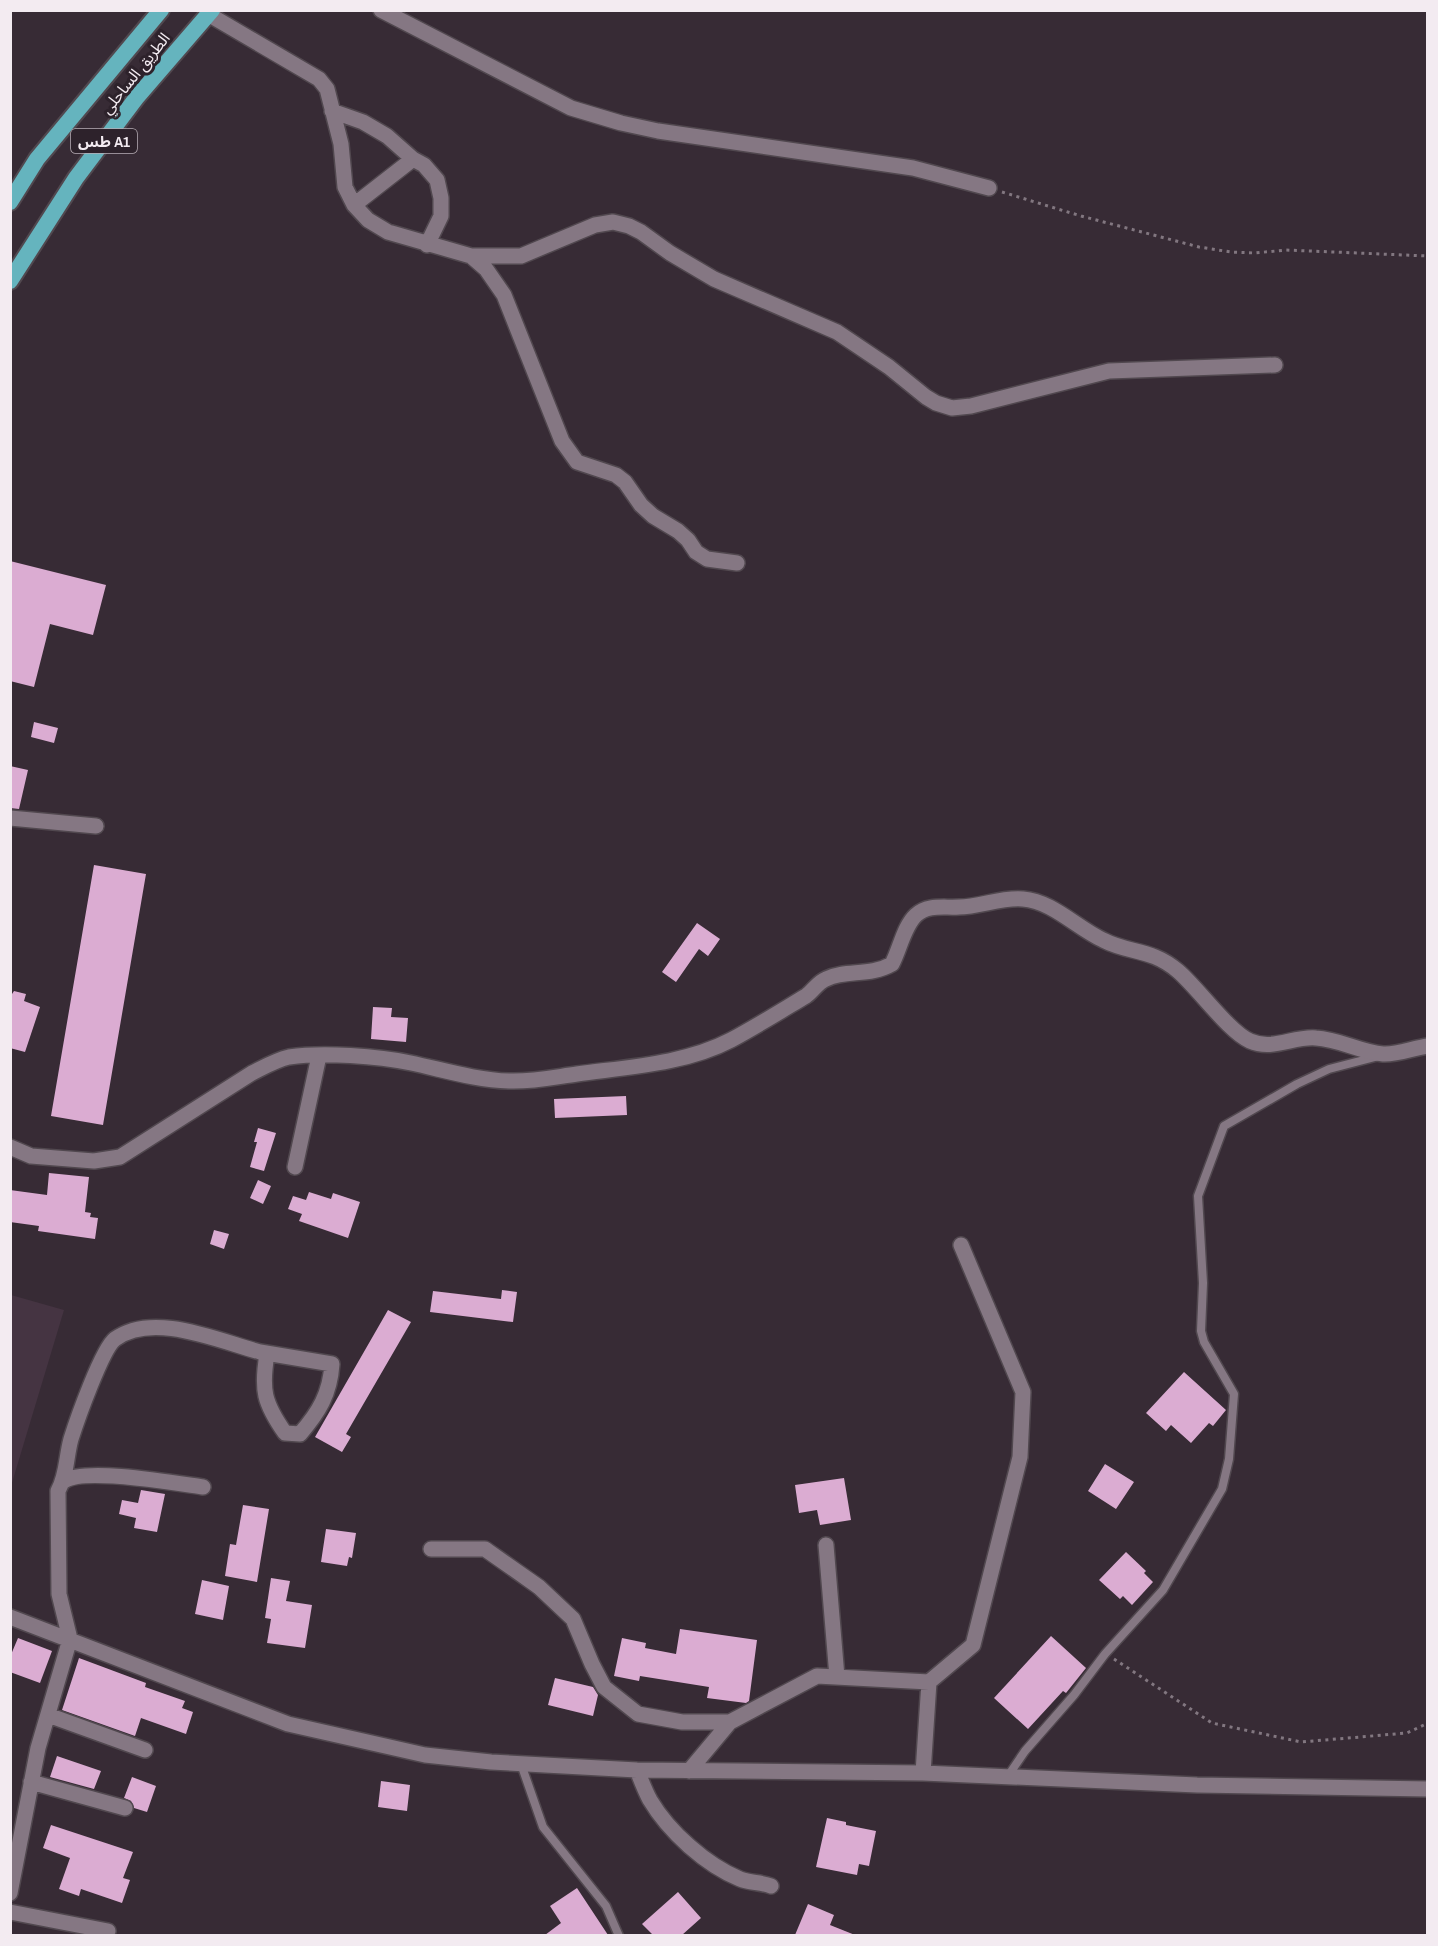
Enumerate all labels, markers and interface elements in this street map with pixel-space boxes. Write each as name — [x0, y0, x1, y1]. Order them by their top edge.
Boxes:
street label: الطريق الساحلي — [95, 28, 176, 119]
road number: طس A1 — [71, 129, 137, 153]

